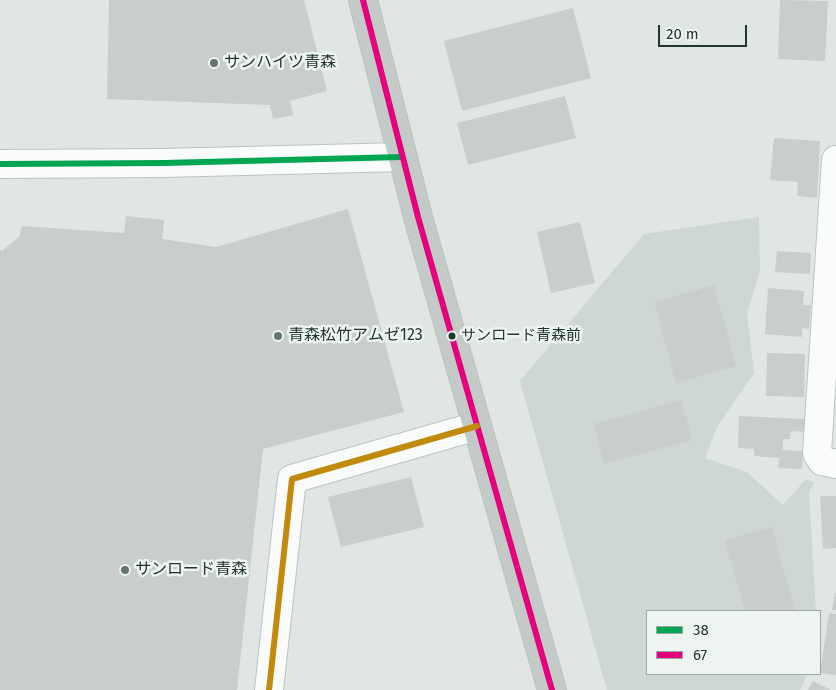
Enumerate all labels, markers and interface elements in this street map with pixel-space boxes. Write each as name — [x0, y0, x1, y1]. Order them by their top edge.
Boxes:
scale bar — [661, 15, 750, 47]
text: 20 m — [666, 25, 699, 43]
place label: サンハイツ青森 — [224, 53, 336, 73]
marker: サンハイツ青森 — [208, 57, 220, 69]
place label: 青森松竹アムゼ123 — [288, 326, 423, 346]
place label: サンロード青森前 — [461, 327, 581, 345]
marker: 青森松竹アムゼ123 — [272, 330, 284, 342]
marker: サンロード青森前 — [447, 331, 457, 341]
place label: サンロード青森 — [135, 560, 247, 580]
marker: サンロード青森 — [119, 564, 131, 576]
legend — [646, 610, 821, 675]
text: 38 — [693, 621, 709, 639]
text: 67 — [693, 646, 707, 664]

